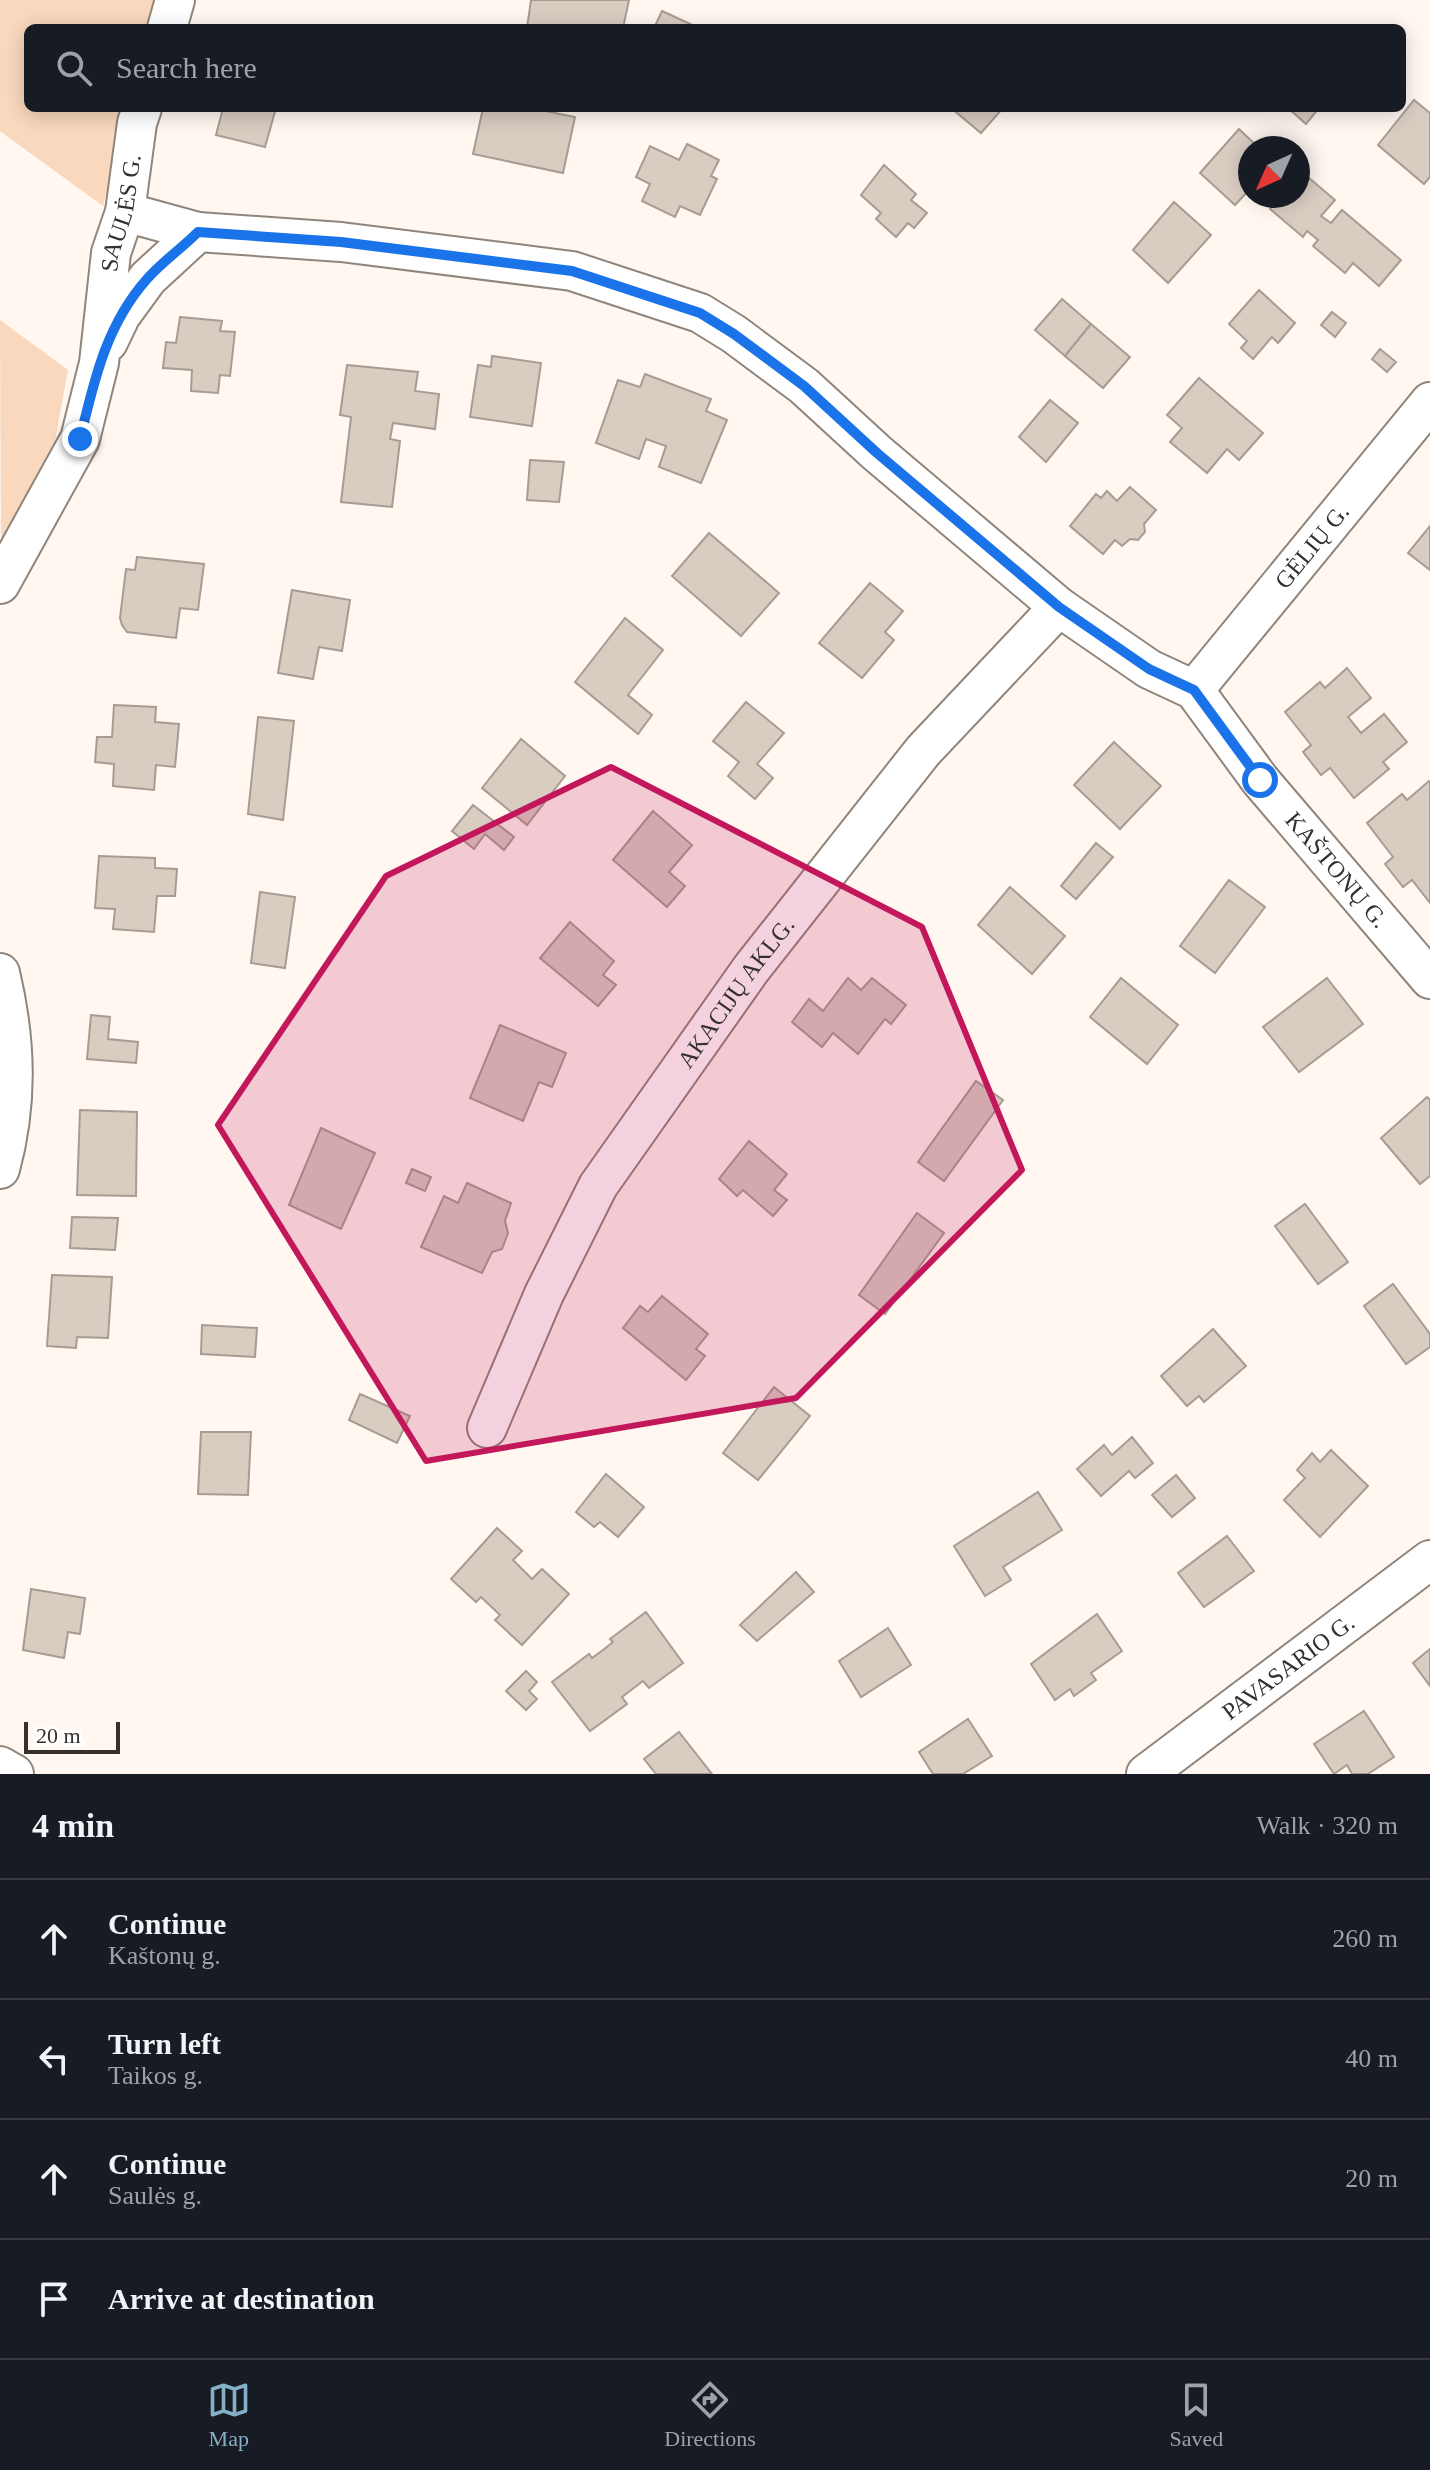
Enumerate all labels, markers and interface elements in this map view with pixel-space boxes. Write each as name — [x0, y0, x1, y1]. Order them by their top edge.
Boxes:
search box — [24, 24, 1406, 112]
icon: search — [52, 46, 96, 90]
text: Search here — [116, 51, 257, 84]
north arrow — [1238, 136, 1310, 208]
street label: SAULĖS G. — [96, 153, 146, 273]
route end — [62, 421, 98, 457]
street label: GĖLIŲ G. — [1270, 499, 1354, 594]
route start — [1242, 762, 1278, 798]
street label: KAŠTONŲ G. — [1280, 807, 1393, 933]
street label: AKACIJŲ AKLG. — [672, 912, 800, 1073]
street label: PAVASARIO G. — [1217, 1609, 1359, 1725]
scale bar — [24, 1718, 120, 1754]
text: 20 m — [36, 1723, 81, 1748]
text: 4 min — [32, 1807, 114, 1844]
text: Walk · 320 m — [1256, 1811, 1398, 1840]
text: Continue — [108, 1907, 226, 1940]
icon: ahead — [32, 1917, 76, 1961]
text: 260 m — [1332, 1924, 1398, 1953]
text: Kaštonų g. — [108, 1941, 221, 1970]
text: Turn left — [108, 2027, 221, 2060]
icon: left — [32, 2037, 76, 2081]
text: 40 m — [1345, 2044, 1398, 2073]
text: Taikos g. — [108, 2061, 203, 2090]
text: Continue — [108, 2147, 226, 2180]
icon: ahead — [32, 2157, 76, 2201]
text: 20 m — [1345, 2164, 1398, 2193]
text: Saulės g. — [108, 2181, 202, 2210]
icon: arrive — [32, 2277, 76, 2321]
text: Arrive at destination — [108, 2282, 375, 2315]
tab: Map — [207, 2378, 251, 2452]
tab: Directions — [664, 2378, 756, 2452]
tab: Saved — [1169, 2378, 1223, 2452]

